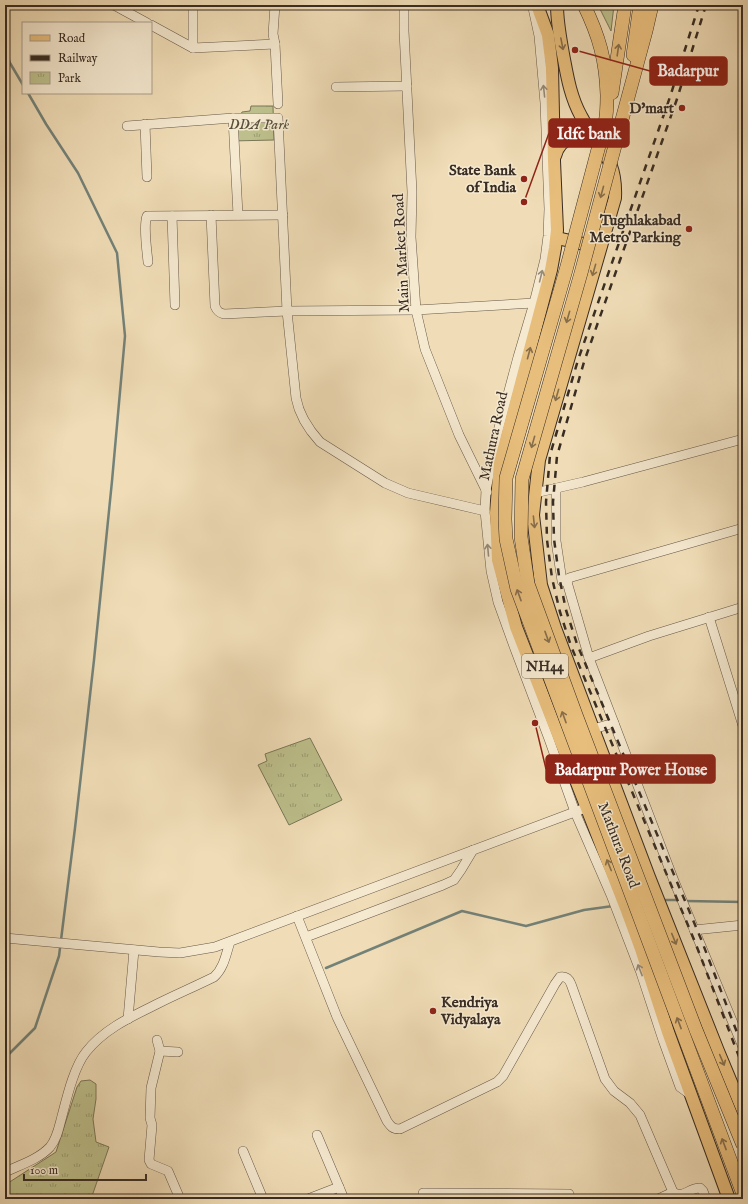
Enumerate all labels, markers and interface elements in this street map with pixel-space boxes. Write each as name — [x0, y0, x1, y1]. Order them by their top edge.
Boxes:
legend — [22, 22, 152, 94]
text: Road — [58, 31, 86, 46]
one-way arrow — [558, 37, 566, 50]
one-way arrow — [614, 44, 622, 57]
text: Railway — [58, 51, 97, 66]
callout: Badarpur — [650, 57, 727, 85]
text: Badarpur — [657, 62, 719, 82]
text: Park — [58, 71, 81, 86]
one-way arrow — [540, 85, 548, 98]
place label: D'mart — [629, 99, 675, 118]
marker: D'mart — [677, 103, 687, 113]
park label: DDA Park — [229, 115, 289, 134]
callout: Idfc bank — [549, 119, 629, 147]
text: Idfc bank — [557, 125, 621, 145]
place label: State Bank of India — [449, 161, 517, 197]
marker: State Bank of India — [519, 174, 529, 184]
one-way arrow — [598, 185, 606, 198]
street label: Main Market Road — [389, 192, 414, 313]
place label: Tughlakabad Metro Parking — [589, 211, 682, 247]
marker: Tughlakabad Metro Parking — [684, 224, 694, 234]
one-way arrow — [590, 264, 597, 277]
one-way arrow — [537, 270, 545, 283]
one-way arrow — [564, 310, 571, 323]
one-way arrow — [526, 347, 533, 360]
one-way arrow — [553, 388, 560, 401]
street label: Mathura Road — [475, 389, 512, 482]
one-way arrow — [528, 436, 536, 449]
one-way arrow — [530, 515, 538, 528]
one-way arrow — [485, 544, 492, 557]
one-way arrow — [515, 590, 523, 602]
one-way arrow — [544, 630, 552, 642]
road number: NH44 — [522, 654, 568, 678]
one-way arrow — [560, 711, 567, 724]
callout: Badarpur Power House — [546, 755, 715, 783]
text: Badarpur Power House — [555, 761, 708, 781]
street label: Mathura Road — [593, 799, 644, 892]
one-way arrow — [605, 859, 613, 871]
one-way arrow — [670, 933, 678, 945]
one-way arrow — [635, 964, 643, 976]
place label: Kendriya Vidyalaya — [440, 993, 501, 1029]
marker: Kendriya Vidyalaya — [428, 1006, 438, 1016]
one-way arrow — [674, 1017, 682, 1029]
one-way arrow — [718, 1054, 726, 1066]
one-way arrow — [720, 1139, 728, 1151]
scale bar — [24, 1156, 146, 1182]
text: 100 m — [30, 1163, 58, 1178]

